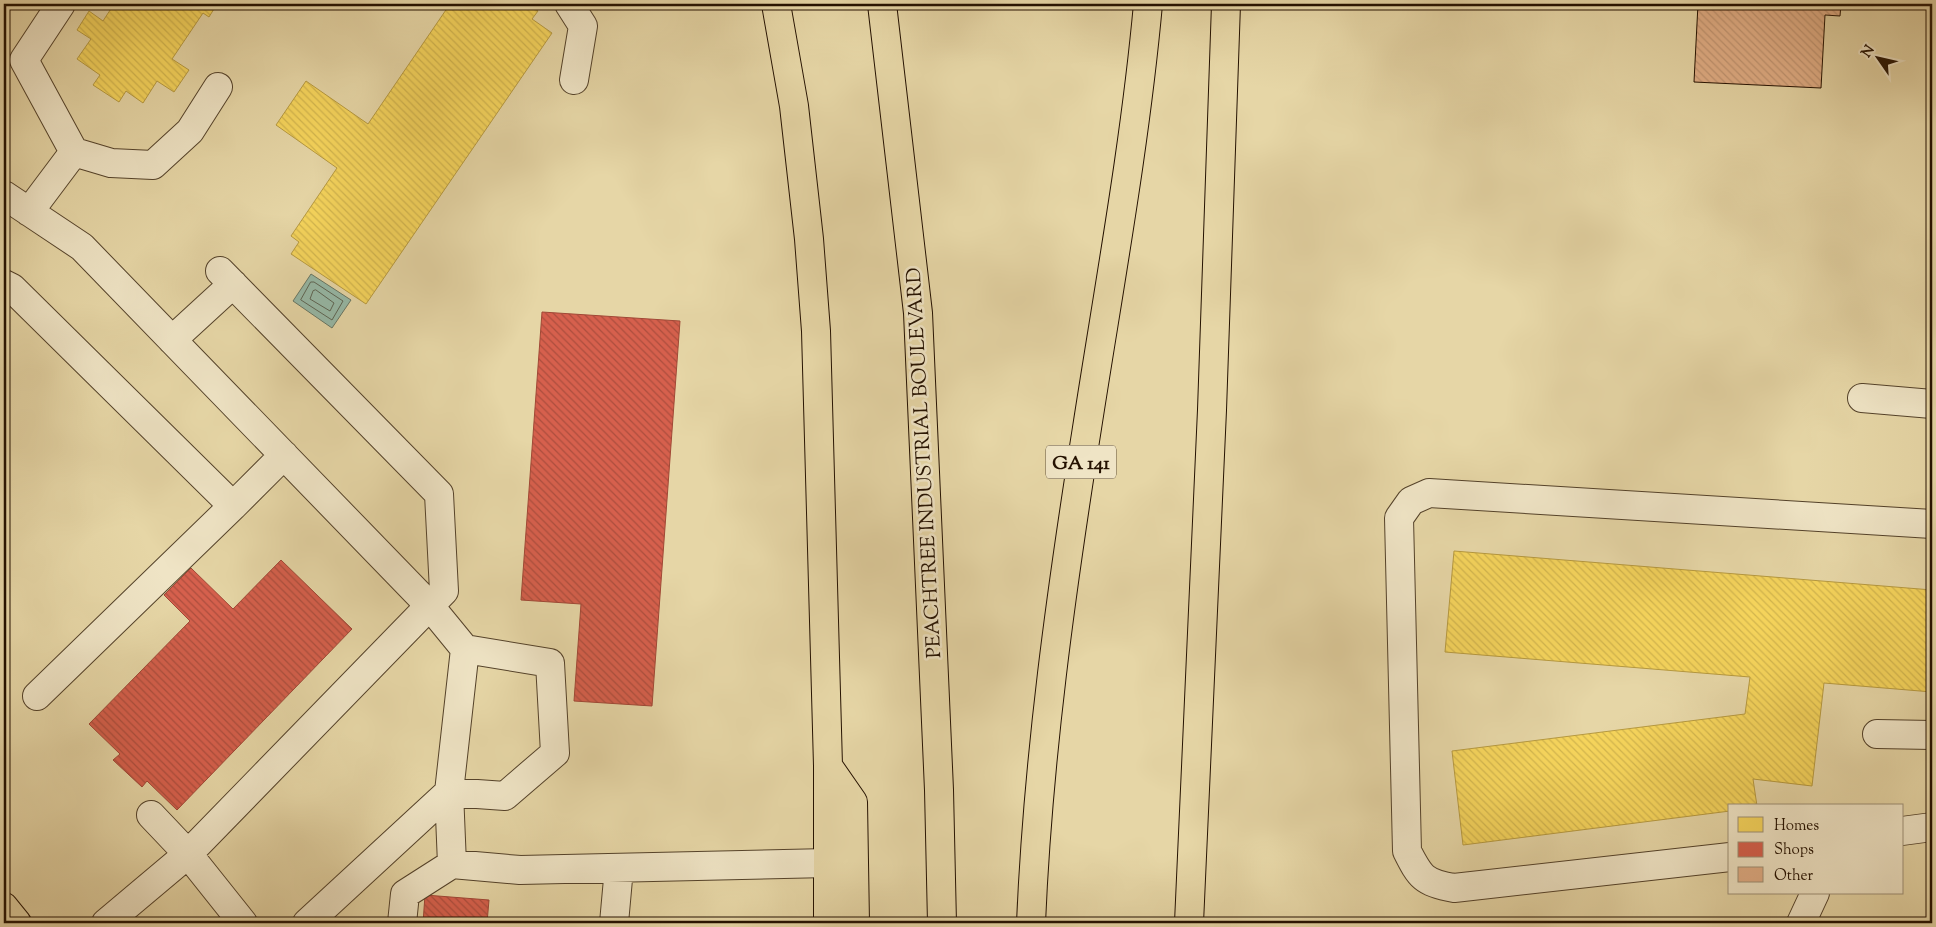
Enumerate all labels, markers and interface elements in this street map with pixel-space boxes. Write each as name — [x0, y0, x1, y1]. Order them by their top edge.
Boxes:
north arrow — [1854, 32, 1904, 82]
text: N — [1857, 42, 1880, 62]
street label: PEACHTREE INDUSTRIAL BOULEVARD — [901, 267, 950, 659]
road number: GA 141 — [1046, 446, 1116, 478]
legend — [1728, 804, 1904, 894]
text: Homes — [1774, 816, 1819, 837]
text: Shops — [1774, 840, 1814, 861]
text: Other — [1774, 866, 1814, 887]

